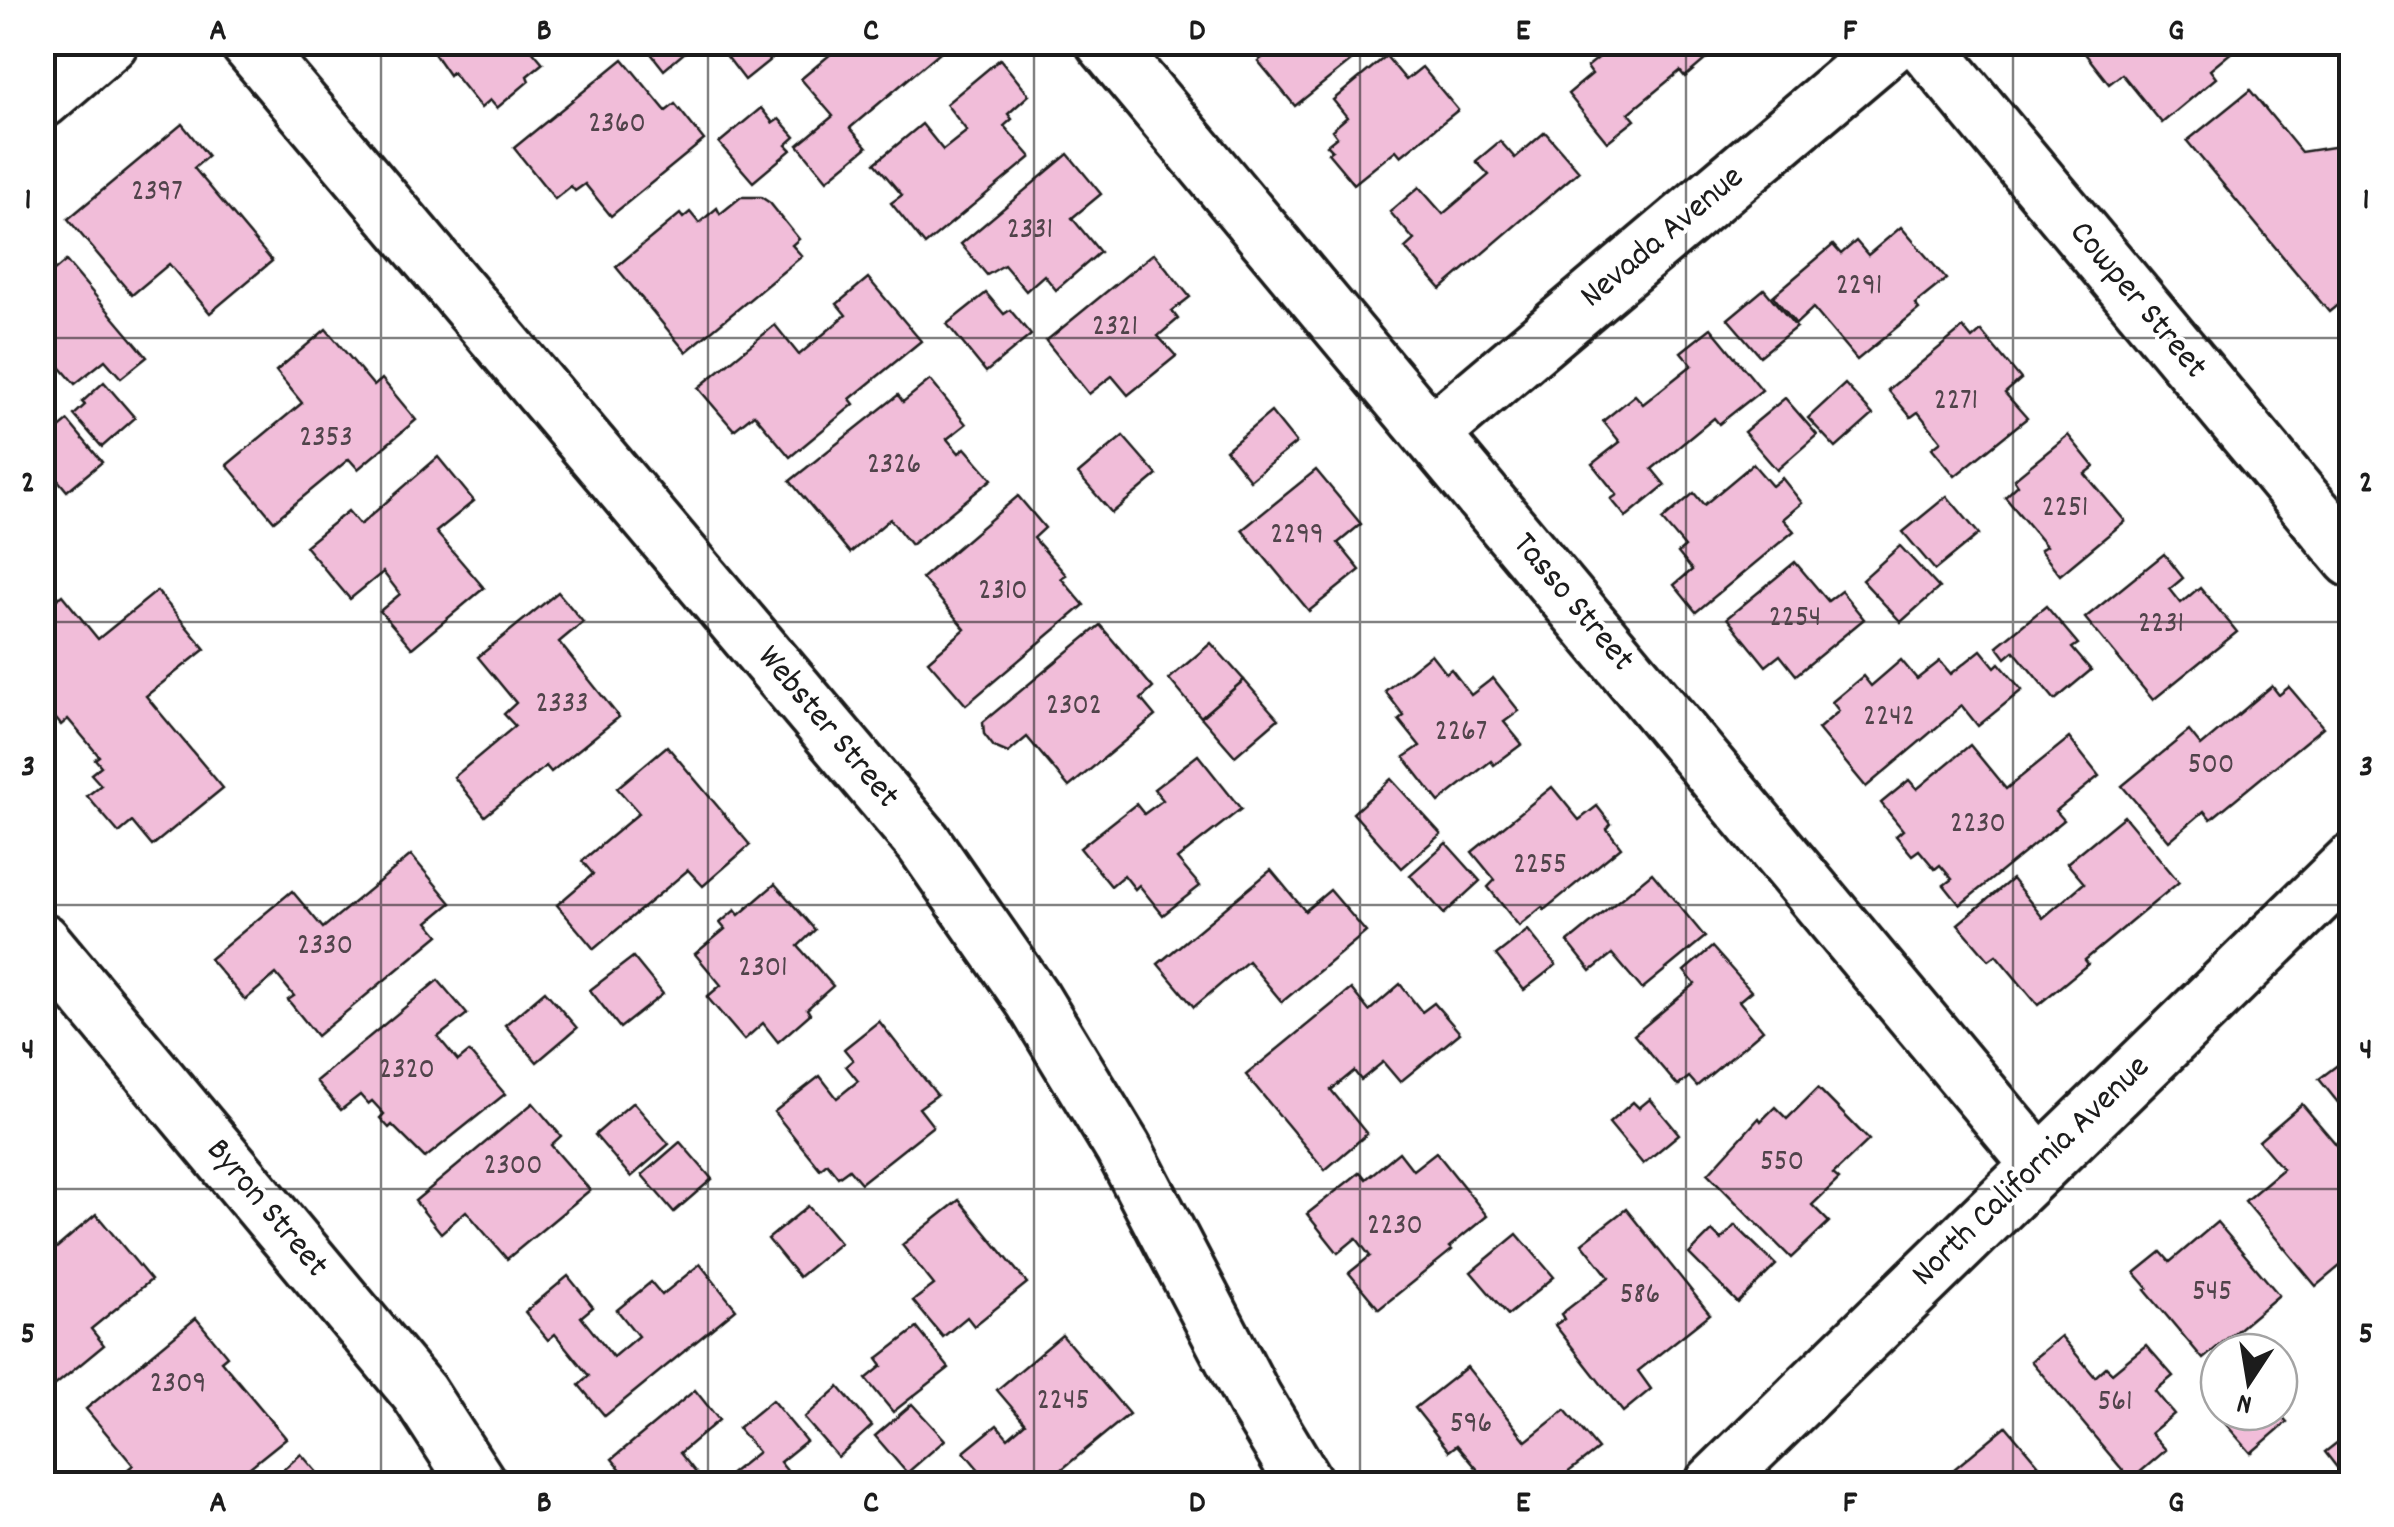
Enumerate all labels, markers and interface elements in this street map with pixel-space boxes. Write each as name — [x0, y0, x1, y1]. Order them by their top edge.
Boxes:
text: A — [209, 10, 227, 56]
text: B — [536, 10, 552, 56]
text: C — [863, 10, 879, 56]
text: D — [1189, 10, 1206, 56]
text: E — [1516, 10, 1531, 56]
text: F — [1843, 10, 1858, 56]
text: G — [2168, 10, 2184, 56]
house number: 2360 — [588, 104, 646, 147]
street label: Nevada Avenue — [1570, 154, 1756, 322]
house number: 2397 — [131, 172, 183, 215]
text: 1 — [24, 179, 32, 225]
text: 1 — [2362, 179, 2370, 225]
house number: 2331 — [1007, 210, 1053, 253]
street label: Cowper Street — [2056, 211, 2218, 391]
house number: 2291 — [1836, 266, 1882, 309]
house number: 2321 — [1092, 307, 1138, 350]
house number: 2271 — [1934, 381, 1978, 424]
house number: 2353 — [299, 418, 353, 461]
house number: 2326 — [867, 445, 921, 488]
text: 2 — [21, 462, 35, 508]
text: 2 — [2359, 462, 2373, 508]
house number: 2251 — [2042, 488, 2088, 531]
house number: 2299 — [1270, 515, 1324, 558]
street label: Tasso Street — [1499, 522, 1645, 684]
house number: 2310 — [978, 571, 1028, 614]
house number: 2254 — [1769, 598, 1821, 641]
house number: 2231 — [2138, 604, 2184, 647]
street label: Webster Street — [744, 635, 910, 821]
house number: 2333 — [535, 684, 589, 727]
house number: 2302 — [1046, 686, 1102, 729]
house number: 2242 — [1863, 697, 1915, 740]
house number: 2267 — [1435, 712, 1487, 755]
house number: 500 — [2188, 745, 2234, 788]
text: 3 — [21, 746, 35, 792]
text: 3 — [2359, 746, 2373, 792]
house number: 2230 — [1950, 804, 2006, 847]
house number: 2255 — [1513, 845, 1567, 888]
house number: 2330 — [297, 926, 353, 969]
house number: 2301 — [738, 948, 788, 991]
text: 4 — [21, 1029, 35, 1075]
text: 4 — [2359, 1029, 2373, 1075]
street label: North California Avenue — [1901, 1045, 2163, 1299]
house number: 2320 — [379, 1050, 435, 1093]
street label: Byron Street — [193, 1128, 339, 1290]
house number: 550 — [1760, 1142, 1804, 1185]
house number: 2300 — [483, 1146, 543, 1189]
house number: 2230 — [1367, 1206, 1423, 1249]
house number: 545 — [2192, 1272, 2232, 1315]
house number: 586 — [1620, 1275, 1660, 1318]
text: 5 — [21, 1313, 35, 1359]
text: 5 — [2359, 1313, 2373, 1359]
north arrow — [2199, 1332, 2299, 1432]
house number: 2309 — [150, 1364, 206, 1407]
house number: 2245 — [1037, 1381, 1089, 1424]
text: N — [2234, 1381, 2256, 1423]
house number: 561 — [2097, 1382, 2133, 1425]
house number: 596 — [1450, 1404, 1492, 1447]
text: A — [209, 1482, 227, 1527]
text: B — [536, 1482, 552, 1527]
text: C — [863, 1482, 879, 1527]
text: D — [1189, 1482, 1206, 1527]
text: E — [1516, 1482, 1531, 1527]
text: F — [1843, 1482, 1858, 1527]
text: G — [2168, 1482, 2184, 1527]

